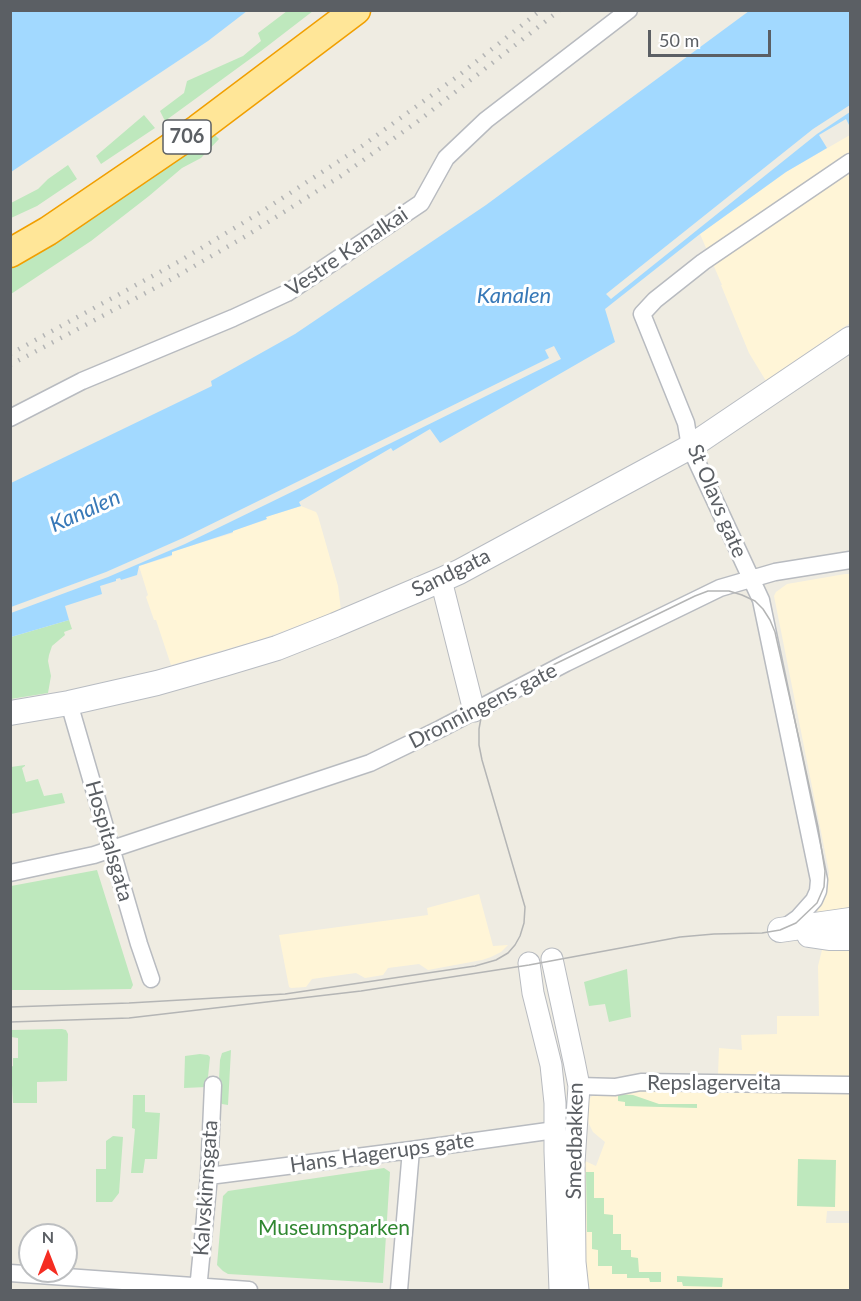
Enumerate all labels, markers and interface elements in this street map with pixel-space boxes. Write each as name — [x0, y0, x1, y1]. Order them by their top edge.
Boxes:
scale bar — [651, 18, 774, 56]
text: 50 m — [659, 29, 699, 51]
road number: 706 — [163, 120, 211, 154]
street label: Vestre Kanalkai — [281, 202, 413, 302]
water label: Kanalen — [477, 283, 551, 309]
street label: St Olavs gate — [682, 441, 752, 561]
water label: Kanalen — [46, 484, 124, 538]
street label: Sandgata — [408, 543, 494, 603]
street label: Dronningens gate — [405, 658, 561, 754]
street label: Hospitalsgata — [80, 778, 138, 904]
street label: Repslagerveita — [647, 1070, 781, 1096]
street label: Smedbakken — [561, 1082, 589, 1200]
street label: Kalvskinnsgata — [189, 1119, 223, 1257]
street label: Hans Hagerups gate — [288, 1128, 476, 1178]
park label: Museumsparken — [258, 1215, 410, 1241]
north arrow — [18, 1223, 78, 1283]
text: N — [42, 1227, 54, 1246]

